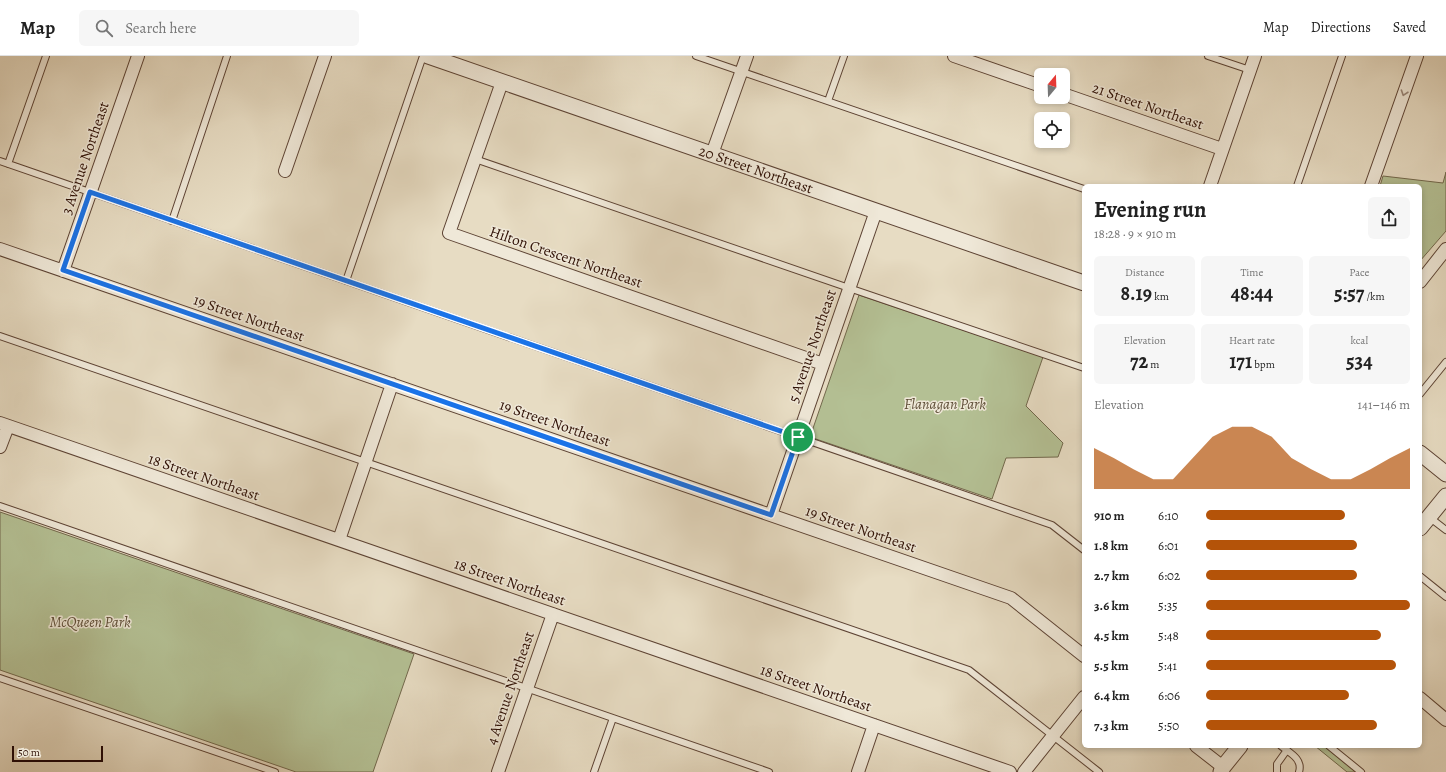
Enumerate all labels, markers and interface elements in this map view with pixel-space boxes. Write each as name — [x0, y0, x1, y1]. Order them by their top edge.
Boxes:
search box — [79, 10, 359, 46]
text: Map — [20, 15, 55, 41]
icon: search — [93, 17, 115, 39]
text: Search here — [125, 18, 197, 38]
text: Map — [1263, 18, 1289, 37]
text: Directions — [1311, 18, 1371, 37]
text: Saved — [1393, 18, 1426, 37]
north arrow — [1034, 68, 1070, 104]
map controls — [1034, 68, 1070, 148]
street label: 21 Street Northeast — [1090, 78, 1206, 134]
one-way arrow — [1400, 89, 1409, 96]
street label: 3 Avenue Northeast — [56, 99, 114, 217]
button: locate — [1034, 112, 1070, 148]
street label: 20 Street Northeast — [696, 140, 816, 198]
text: Evening run — [1094, 195, 1206, 225]
button: share — [1368, 197, 1410, 239]
street label: Hilton Crescent Northeast — [487, 221, 645, 293]
text: 18:28 · 9 × 910 m — [1094, 225, 1176, 242]
text: Distance — [1125, 265, 1164, 280]
text: Time — [1241, 265, 1263, 280]
text: Pace — [1349, 265, 1370, 280]
text: 8.19 — [1121, 280, 1152, 307]
text: 48:44 — [1231, 280, 1273, 307]
text: 5:57 — [1334, 280, 1364, 307]
street label: 5 Avenue Northeast — [783, 287, 841, 405]
text: km — [1152, 289, 1169, 304]
text: /km — [1364, 289, 1385, 304]
street label: 19 Street Northeast — [191, 290, 307, 346]
text: Elevation — [1124, 333, 1166, 348]
text: Heart rate — [1229, 333, 1275, 348]
text: kcal — [1351, 333, 1368, 348]
text: 72 — [1130, 348, 1148, 375]
text: 171 — [1229, 348, 1252, 375]
text: 534 — [1346, 348, 1373, 375]
text: m — [1148, 357, 1159, 372]
text: bpm — [1252, 357, 1275, 372]
park label: Flanagan Park — [904, 394, 986, 414]
street label: 19 Street Northeast — [497, 395, 613, 451]
text: Elevation — [1094, 396, 1144, 413]
text: 141–146 m — [1358, 396, 1410, 413]
pin — [781, 420, 815, 454]
icon: arrive — [787, 426, 809, 448]
street label: 18 Street Northeast — [146, 449, 262, 505]
street label: 19 Street Northeast — [803, 501, 919, 557]
text: 910 m — [1094, 507, 1124, 524]
text: 6:10 — [1158, 507, 1178, 524]
text: 1.8 km — [1094, 537, 1128, 554]
text: 6:01 — [1158, 537, 1178, 554]
street label: 18 Street Northeast — [452, 554, 568, 610]
text: 2.7 km — [1094, 567, 1129, 584]
text: 6:02 — [1158, 567, 1180, 584]
text: 3.6 km — [1094, 597, 1129, 614]
text: 5:35 — [1158, 597, 1178, 614]
park label: McQueen Park — [49, 612, 131, 632]
text: 4.5 km — [1094, 627, 1129, 644]
text: 5:48 — [1158, 627, 1179, 644]
street label: 4 Avenue Northeast — [481, 629, 539, 747]
text: 5.5 km — [1094, 657, 1129, 674]
text: 5:41 — [1158, 657, 1177, 674]
street label: 18 Street Northeast — [758, 660, 874, 716]
text: 6.4 km — [1094, 687, 1130, 704]
text: 6:06 — [1158, 687, 1180, 704]
text: 7.3 km — [1094, 717, 1129, 734]
text: 5:50 — [1158, 717, 1179, 734]
scale bar — [12, 744, 103, 763]
text: 50 m — [18, 745, 40, 760]

